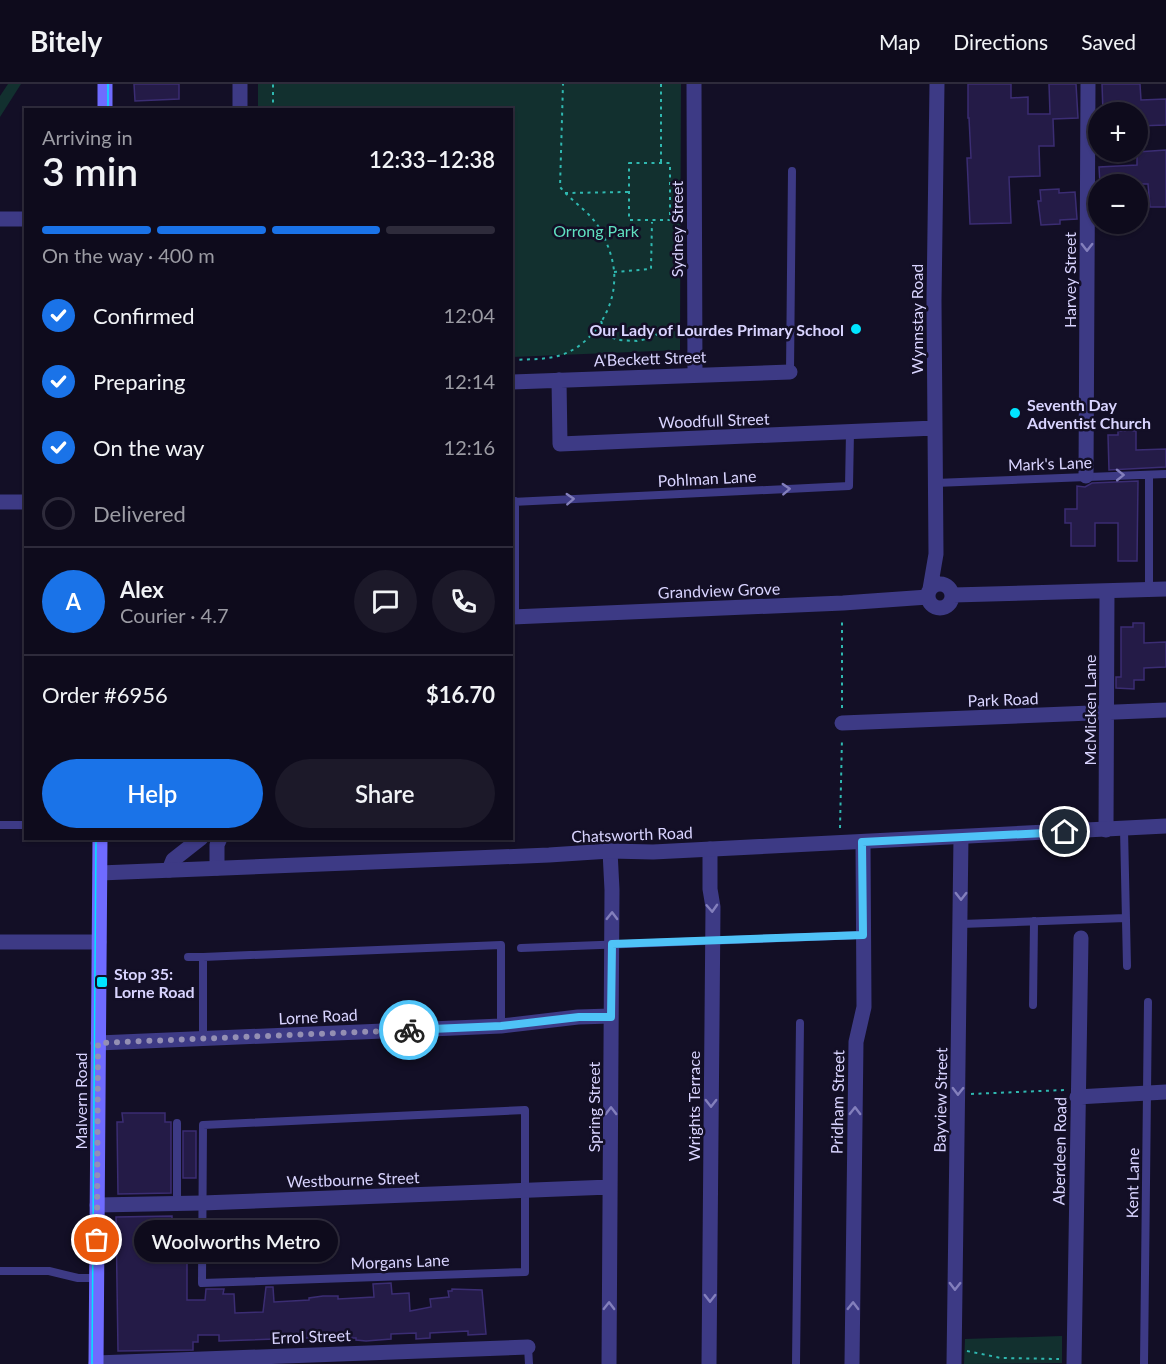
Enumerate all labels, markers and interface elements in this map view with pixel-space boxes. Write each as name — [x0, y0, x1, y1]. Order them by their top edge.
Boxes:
text: Bitely — [30, 24, 102, 58]
text: Map — [879, 29, 920, 54]
text: Directions — [953, 29, 1048, 54]
text: Saved — [1081, 29, 1136, 54]
map controls — [1088, 102, 1148, 234]
button: + — [1088, 102, 1148, 162]
text: Arriving in — [42, 125, 133, 149]
text: 12:33–12:38 — [369, 146, 495, 173]
text: 3 min — [42, 148, 138, 194]
button: − — [1088, 174, 1148, 234]
street label: Sydney Street — [667, 180, 686, 277]
park label: Orrong Park — [553, 221, 640, 240]
street label: Harvey Street — [1060, 232, 1079, 328]
text: On the way · 400 m — [42, 243, 215, 267]
one-way arrow — [1081, 243, 1093, 252]
street label: Wynnstay Road — [907, 264, 926, 374]
icon: check — [42, 299, 75, 332]
text: Confirmed — [93, 302, 195, 329]
text: 12:04 — [444, 303, 495, 327]
place label: Our Lady of Lourdes Primary School — [589, 320, 844, 339]
marker: Our Lady of Lourdes Primary School — [849, 322, 863, 336]
street label: A'Beckett Street — [593, 347, 707, 369]
icon: check — [42, 365, 75, 398]
text: Preparing — [93, 368, 185, 395]
text: 12:14 — [444, 369, 495, 393]
place label: Seventh Day Adventist Church — [1026, 395, 1151, 432]
marker: Seventh Day Adventist Church — [1008, 406, 1022, 420]
street label: Woodfull Street — [658, 409, 770, 431]
icon: check — [42, 431, 75, 464]
text: On the way — [93, 434, 204, 461]
text: 12:16 — [444, 435, 495, 459]
street label: Mark's Lane — [1008, 452, 1092, 474]
street label: Pohlman Lane — [657, 466, 757, 490]
one-way arrow — [1115, 469, 1124, 482]
one-way arrow — [781, 483, 790, 495]
one-way arrow — [565, 492, 574, 505]
text: Delivered — [93, 500, 186, 527]
button: chat — [354, 570, 417, 633]
button: phone — [432, 570, 495, 633]
text: Alex — [120, 576, 164, 603]
street label: Grandview Grove — [658, 578, 780, 602]
text: A — [66, 588, 81, 615]
text: Courier · 4.7 — [120, 603, 229, 627]
street label: McMicken Lane — [1080, 654, 1099, 766]
text: Order #6956 — [42, 681, 168, 708]
text: $16.70 — [426, 681, 495, 708]
street label: Park Road — [967, 688, 1039, 710]
button: Help — [42, 759, 263, 828]
button: Share — [275, 759, 495, 828]
pin — [1039, 806, 1090, 857]
icon: home — [1048, 815, 1081, 848]
street label: Chatsworth Road — [571, 822, 693, 846]
one-way arrow — [955, 891, 967, 900]
one-way arrow — [705, 903, 718, 912]
one-way arrow — [606, 911, 618, 920]
place label: Stop 35: Lorne Road — [114, 964, 195, 1001]
marker: Stop 35: Lorne Road — [95, 975, 109, 989]
courier — [379, 1000, 439, 1060]
street label: Lorne Road — [278, 1004, 358, 1028]
icon: bike — [393, 1014, 426, 1047]
street label: Bayview Street — [930, 1047, 950, 1153]
street label: Pridham Street — [827, 1049, 847, 1154]
street label: Wrights Terrace — [684, 1051, 703, 1161]
street label: Malvern Road — [71, 1052, 90, 1150]
street label: Spring Street — [584, 1061, 603, 1152]
one-way arrow — [952, 1086, 965, 1095]
street label: Aberdeen Road — [1049, 1097, 1069, 1205]
one-way arrow — [705, 1098, 717, 1107]
one-way arrow — [605, 1106, 617, 1115]
one-way arrow — [849, 1106, 861, 1115]
street label: Kent Lane — [1122, 1148, 1142, 1218]
street label: Westbourne Street — [286, 1167, 420, 1191]
pin — [71, 1214, 122, 1265]
callout: Woolworths Metro — [133, 1219, 337, 1261]
icon: bag — [80, 1223, 113, 1256]
text: Woolworths Metro — [152, 1229, 320, 1253]
street label: Morgans Lane — [350, 1250, 450, 1272]
one-way arrow — [949, 1281, 962, 1290]
one-way arrow — [704, 1293, 716, 1302]
one-way arrow — [603, 1301, 615, 1310]
one-way arrow — [847, 1301, 859, 1310]
street label: Errol Street — [271, 1325, 351, 1347]

